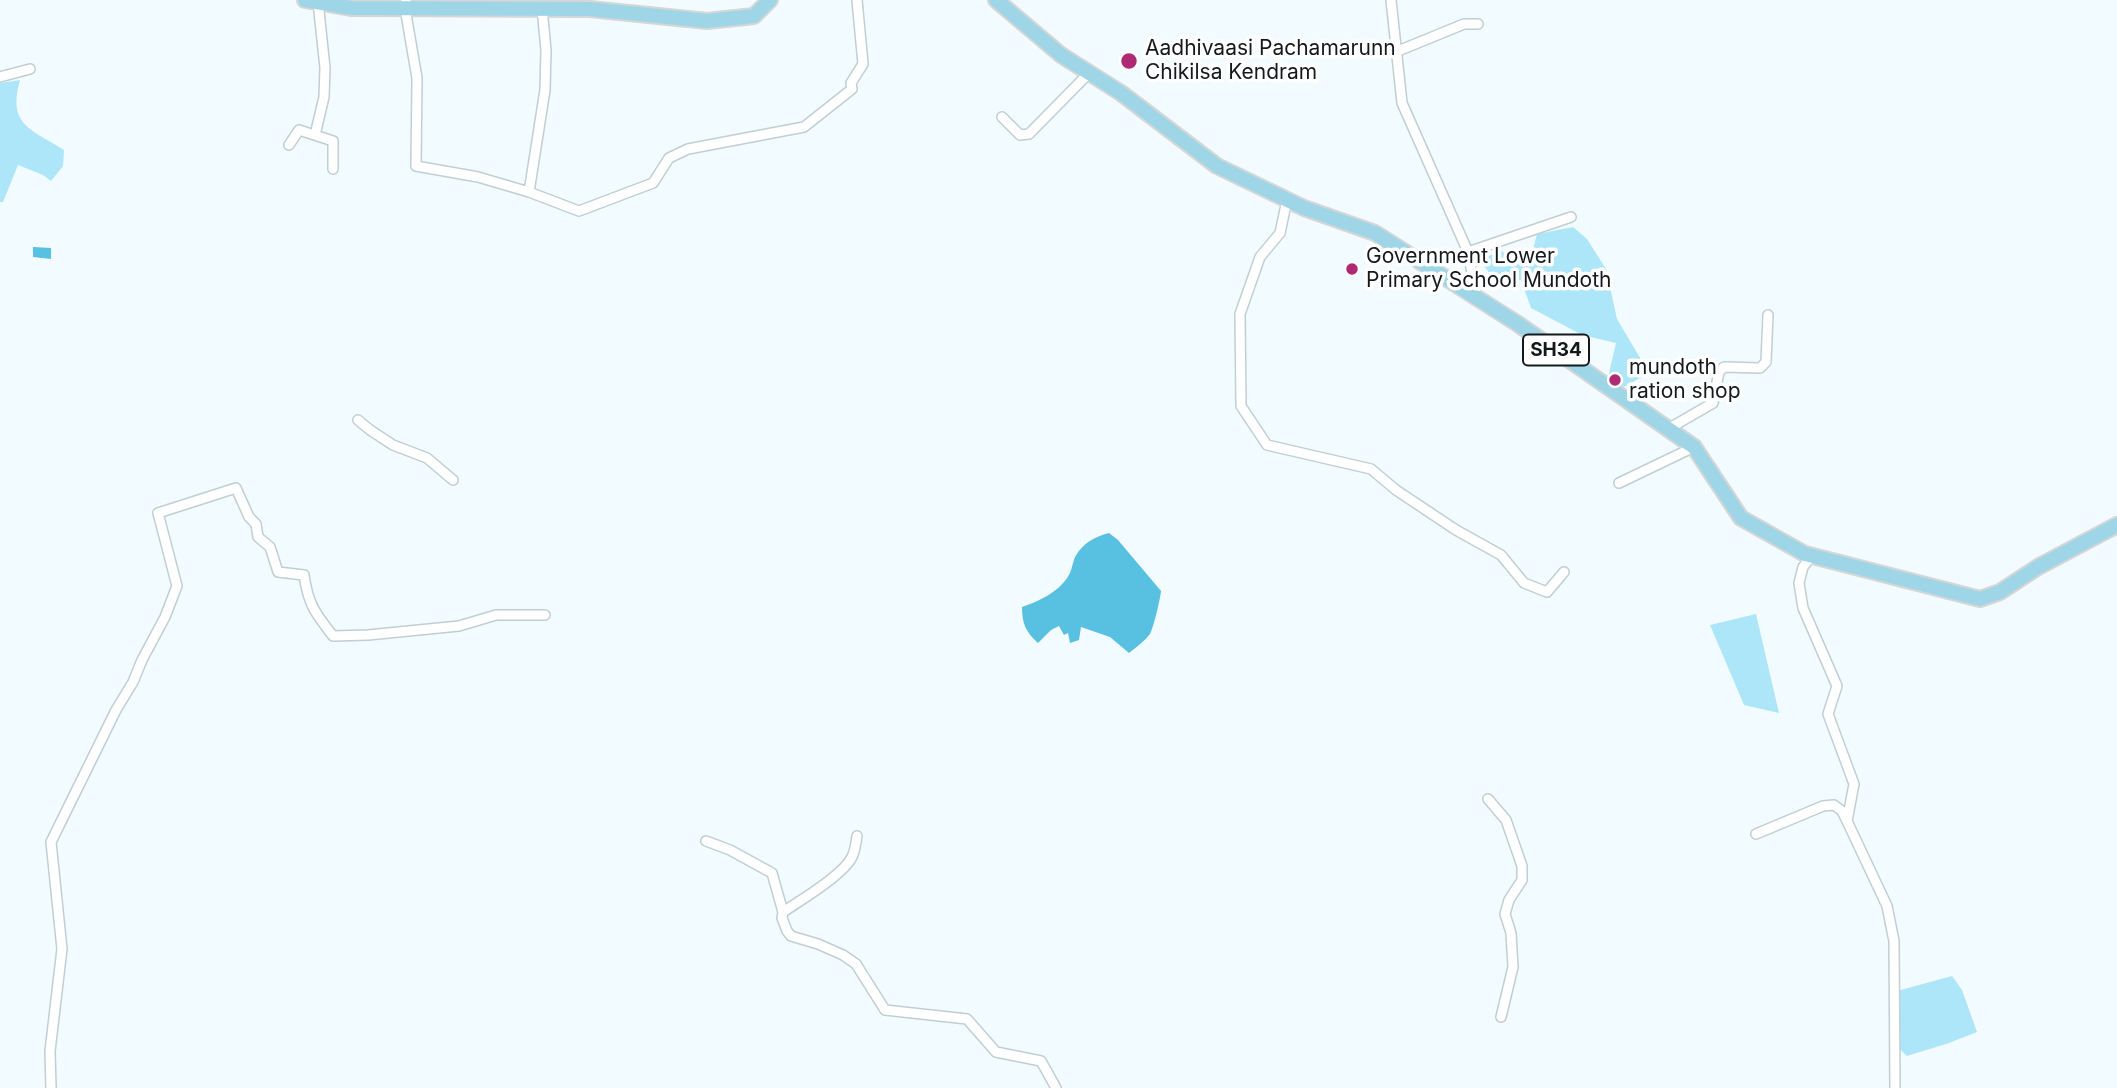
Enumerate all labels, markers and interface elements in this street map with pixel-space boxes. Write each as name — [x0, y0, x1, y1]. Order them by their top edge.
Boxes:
place label: Aadhivaasi Pachamarunn Chikilsa Kendram — [1145, 36, 1396, 86]
marker: Aadhivaasi Pachamarunn Chikilsa Kendram — [1119, 51, 1139, 71]
place label: Government Lower Primary School Mundoth — [1366, 244, 1611, 294]
marker: Government Lower Primary School Mundoth — [1344, 261, 1360, 277]
road number: SH34 — [1523, 334, 1589, 366]
place label: mundoth ration shop — [1629, 355, 1741, 405]
marker: mundoth ration shop — [1607, 372, 1623, 388]

